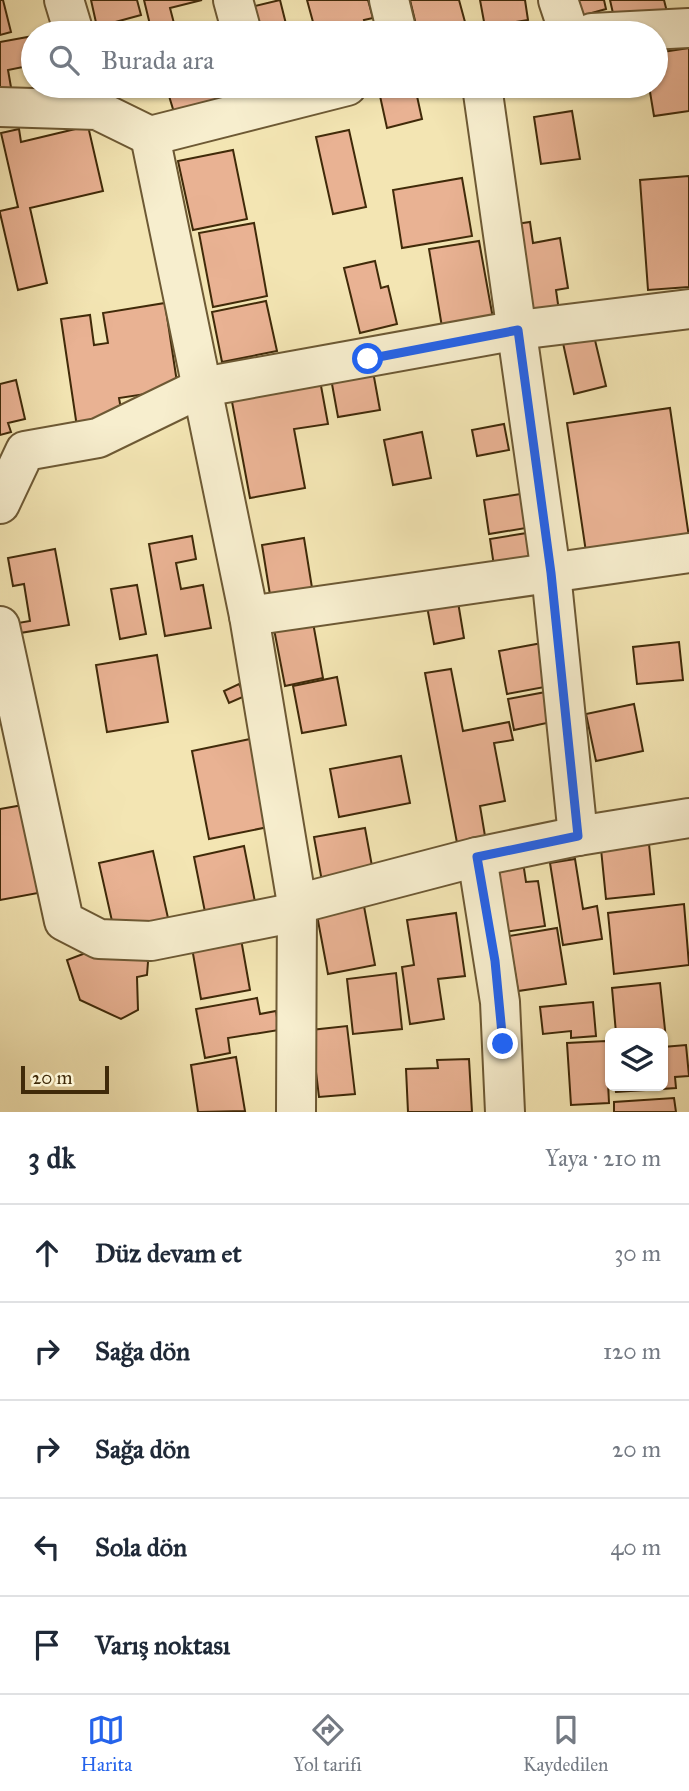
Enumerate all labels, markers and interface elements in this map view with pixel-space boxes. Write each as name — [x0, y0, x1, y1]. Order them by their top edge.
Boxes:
search box — [21, 21, 668, 98]
icon: search — [45, 41, 83, 79]
text: Burada ara — [101, 44, 214, 76]
route start — [352, 343, 383, 374]
route end — [487, 1028, 518, 1059]
map controls — [605, 1028, 668, 1091]
button: layers — [605, 1028, 668, 1091]
scale bar — [21, 1063, 108, 1095]
text: 20 m — [32, 1066, 73, 1089]
text: 3 dk — [28, 1140, 75, 1176]
text: Yaya · 210 m — [545, 1144, 661, 1172]
icon: ahead — [28, 1234, 66, 1272]
text: Düz devam et — [95, 1237, 242, 1269]
text: 30 m — [614, 1239, 661, 1267]
icon: right — [28, 1332, 66, 1370]
text: Sağa dön — [95, 1335, 190, 1367]
text: 120 m — [603, 1337, 661, 1365]
icon: right — [28, 1430, 66, 1468]
text: Sağa dön — [95, 1433, 190, 1465]
text: 20 m — [612, 1435, 661, 1463]
icon: left — [28, 1528, 66, 1566]
text: Sola dön — [95, 1531, 187, 1563]
text: 40 m — [611, 1533, 661, 1561]
icon: arrive — [28, 1626, 66, 1664]
text: Varış noktası — [95, 1629, 230, 1661]
tab: Harita — [81, 1711, 132, 1776]
tab: Yol tarifi — [293, 1711, 362, 1776]
tab: Kaydedilen — [523, 1711, 608, 1776]

